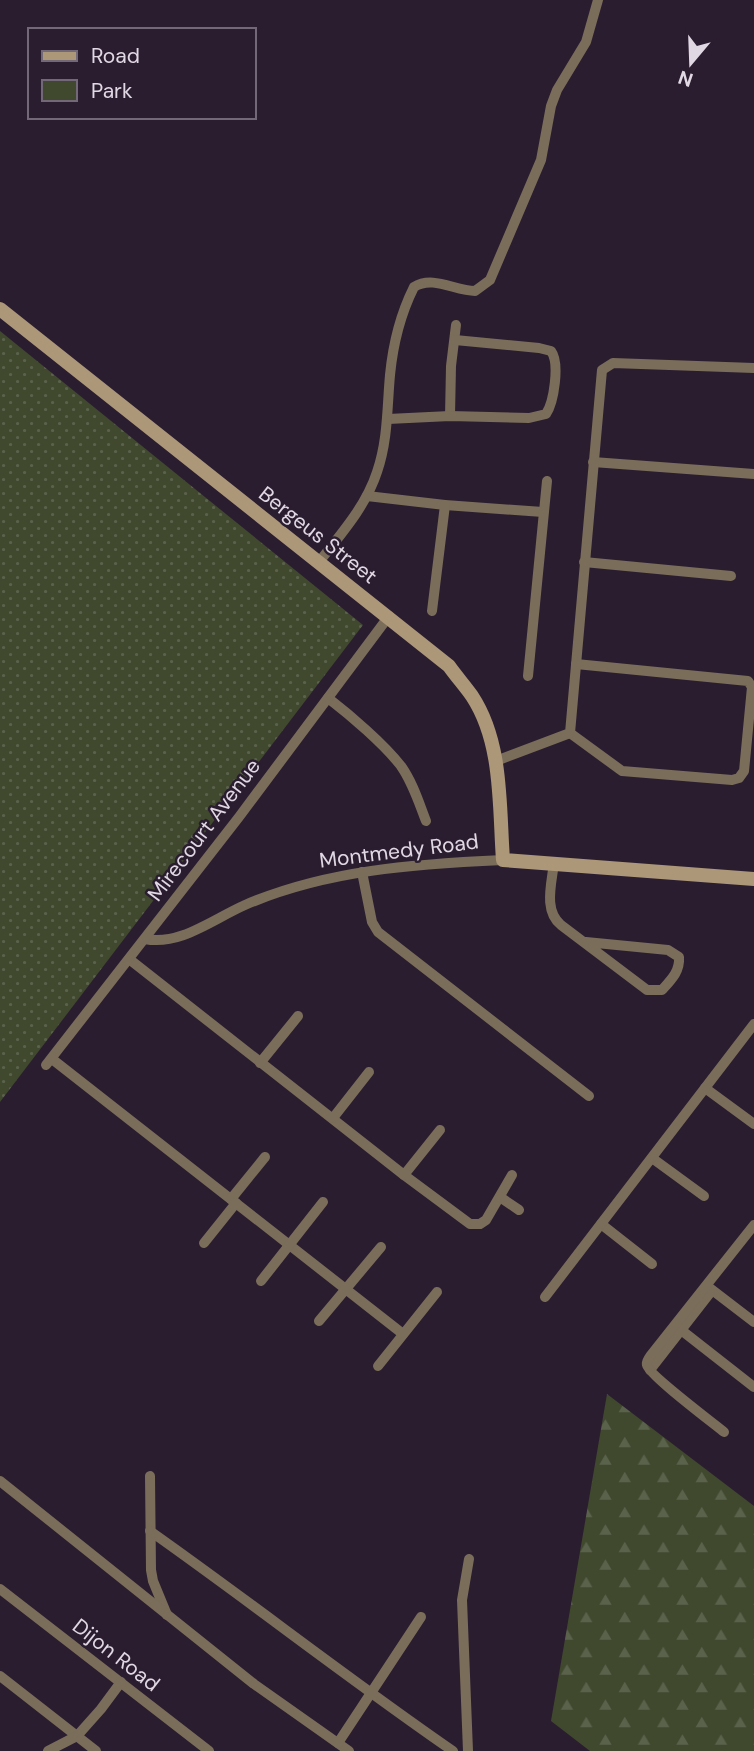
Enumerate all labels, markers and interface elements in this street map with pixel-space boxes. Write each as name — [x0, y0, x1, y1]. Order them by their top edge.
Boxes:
legend — [28, 28, 256, 119]
north arrow — [656, 28, 726, 98]
text: Road — [91, 42, 140, 70]
text: N — [675, 65, 696, 93]
text: Park — [91, 77, 133, 105]
street label: Bergeus Street — [253, 480, 383, 590]
street label: Mirecourt Avenue — [141, 753, 267, 907]
street label: Montmedy Road — [318, 827, 480, 875]
street label: Dijon Road — [67, 1612, 165, 1698]

